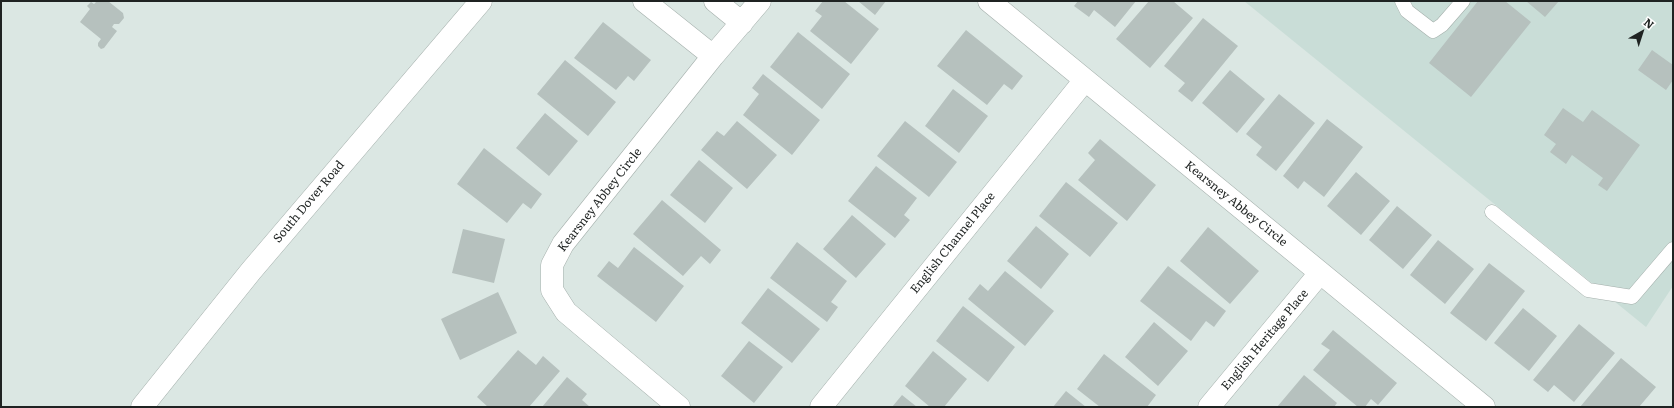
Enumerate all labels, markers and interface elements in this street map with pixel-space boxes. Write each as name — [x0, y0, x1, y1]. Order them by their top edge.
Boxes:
north arrow — [1622, 12, 1662, 52]
text: N — [1641, 14, 1658, 32]
street label: Kearsney Abbey Circle — [555, 145, 645, 255]
street label: South Dover Road — [270, 158, 348, 246]
street label: Kearsney Abbey Circle — [1182, 158, 1290, 250]
street label: English Channel Place — [908, 189, 998, 297]
street label: English Heritage Place — [1219, 287, 1311, 393]

